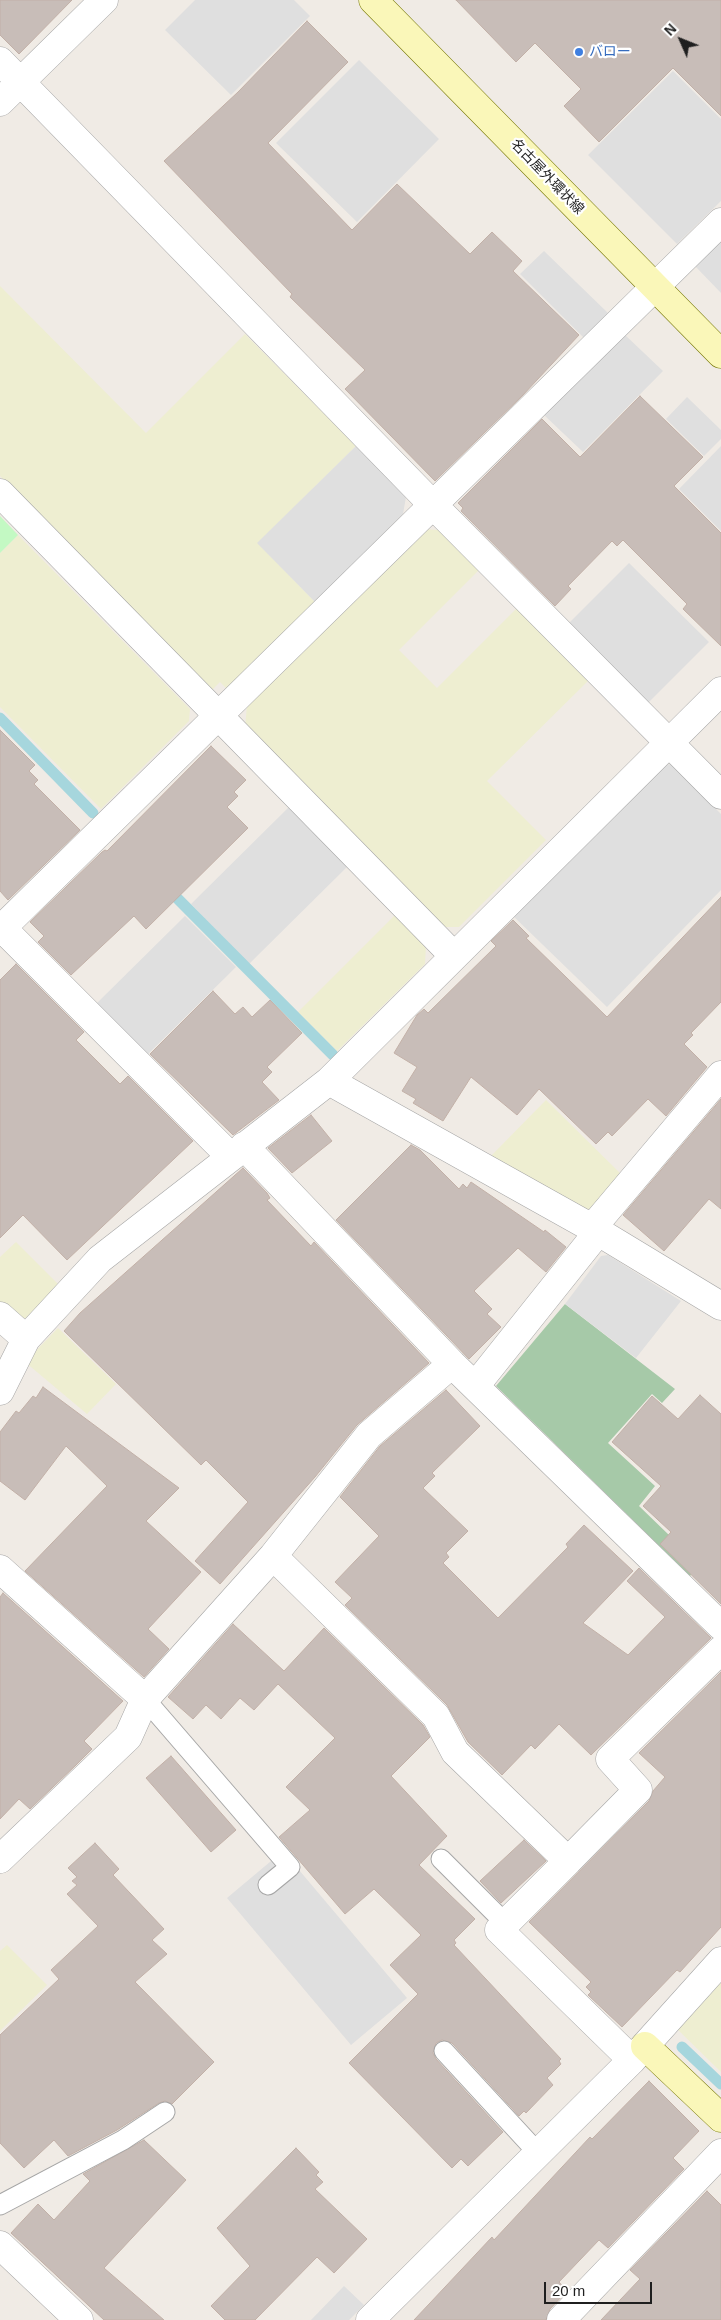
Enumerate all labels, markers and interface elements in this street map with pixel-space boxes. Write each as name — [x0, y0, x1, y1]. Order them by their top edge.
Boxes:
north arrow — [656, 15, 706, 65]
text: N — [661, 20, 679, 39]
place label: バロー — [589, 44, 631, 60]
marker: バロー — [573, 46, 585, 58]
street label: 名古屋外環状線 — [507, 136, 587, 218]
scale bar — [546, 2272, 654, 2304]
text: 20 m — [552, 2282, 585, 2299]

